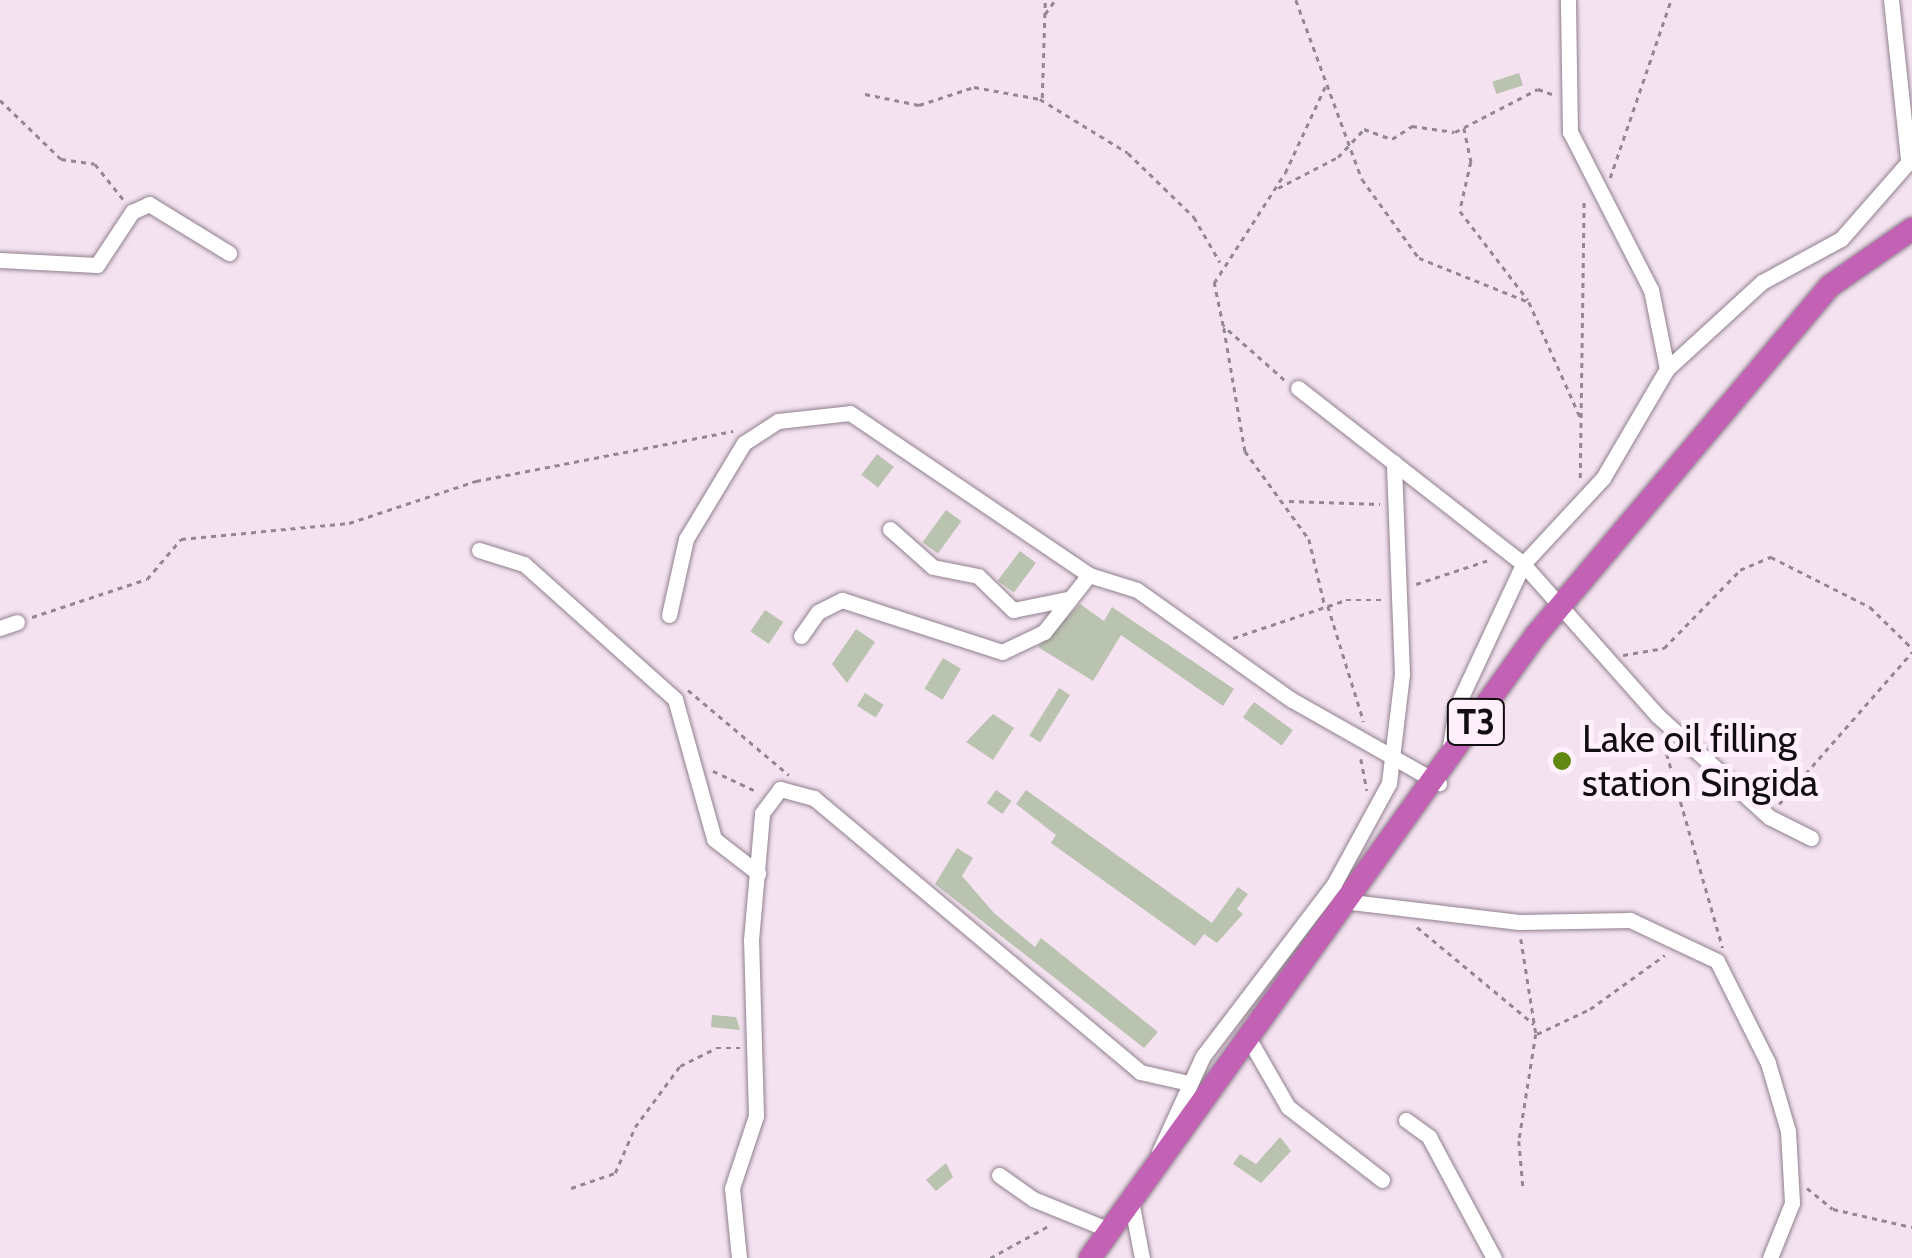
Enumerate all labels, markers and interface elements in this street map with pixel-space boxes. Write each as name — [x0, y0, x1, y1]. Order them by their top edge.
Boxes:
road number: T3 — [1446, 692, 1506, 752]
place label: Lake oil filling station Singida — [1582, 716, 1818, 806]
marker: Lake oil filling station Singida — [1551, 750, 1573, 772]

